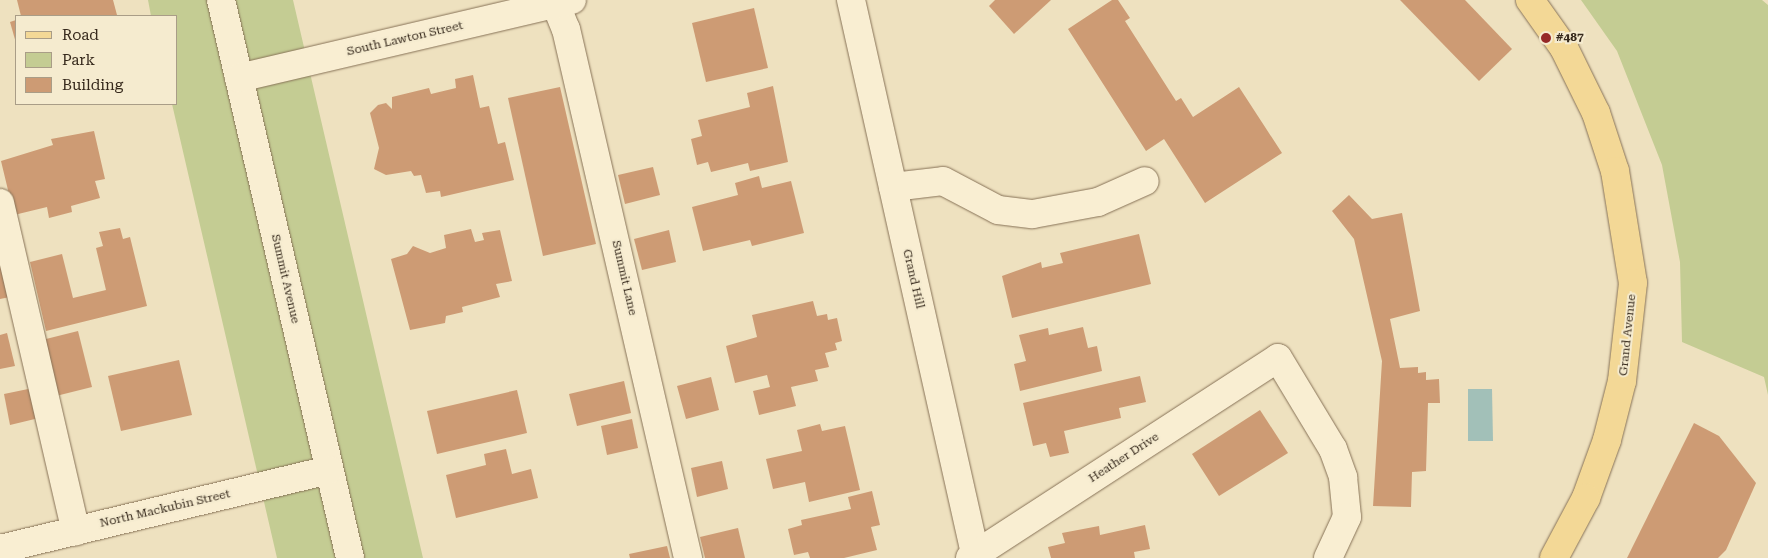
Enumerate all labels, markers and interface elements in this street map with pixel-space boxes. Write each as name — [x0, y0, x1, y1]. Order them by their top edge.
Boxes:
legend — [15, 15, 178, 105]
street label: South Lawton Street — [346, 19, 464, 59]
text: Road — [62, 26, 99, 44]
place label: #487 — [1556, 31, 1584, 45]
marker: #487 — [1540, 32, 1552, 44]
text: Park — [62, 51, 95, 69]
text: Building — [62, 76, 123, 94]
street label: Summit Avenue — [268, 233, 302, 325]
street label: Summit Lane — [608, 239, 640, 317]
street label: Grand Hill — [899, 248, 927, 310]
street label: Grand Avenue — [1617, 293, 1639, 377]
street label: Heather Drive — [1086, 430, 1162, 486]
street label: North Mackubin Street — [98, 487, 232, 531]

